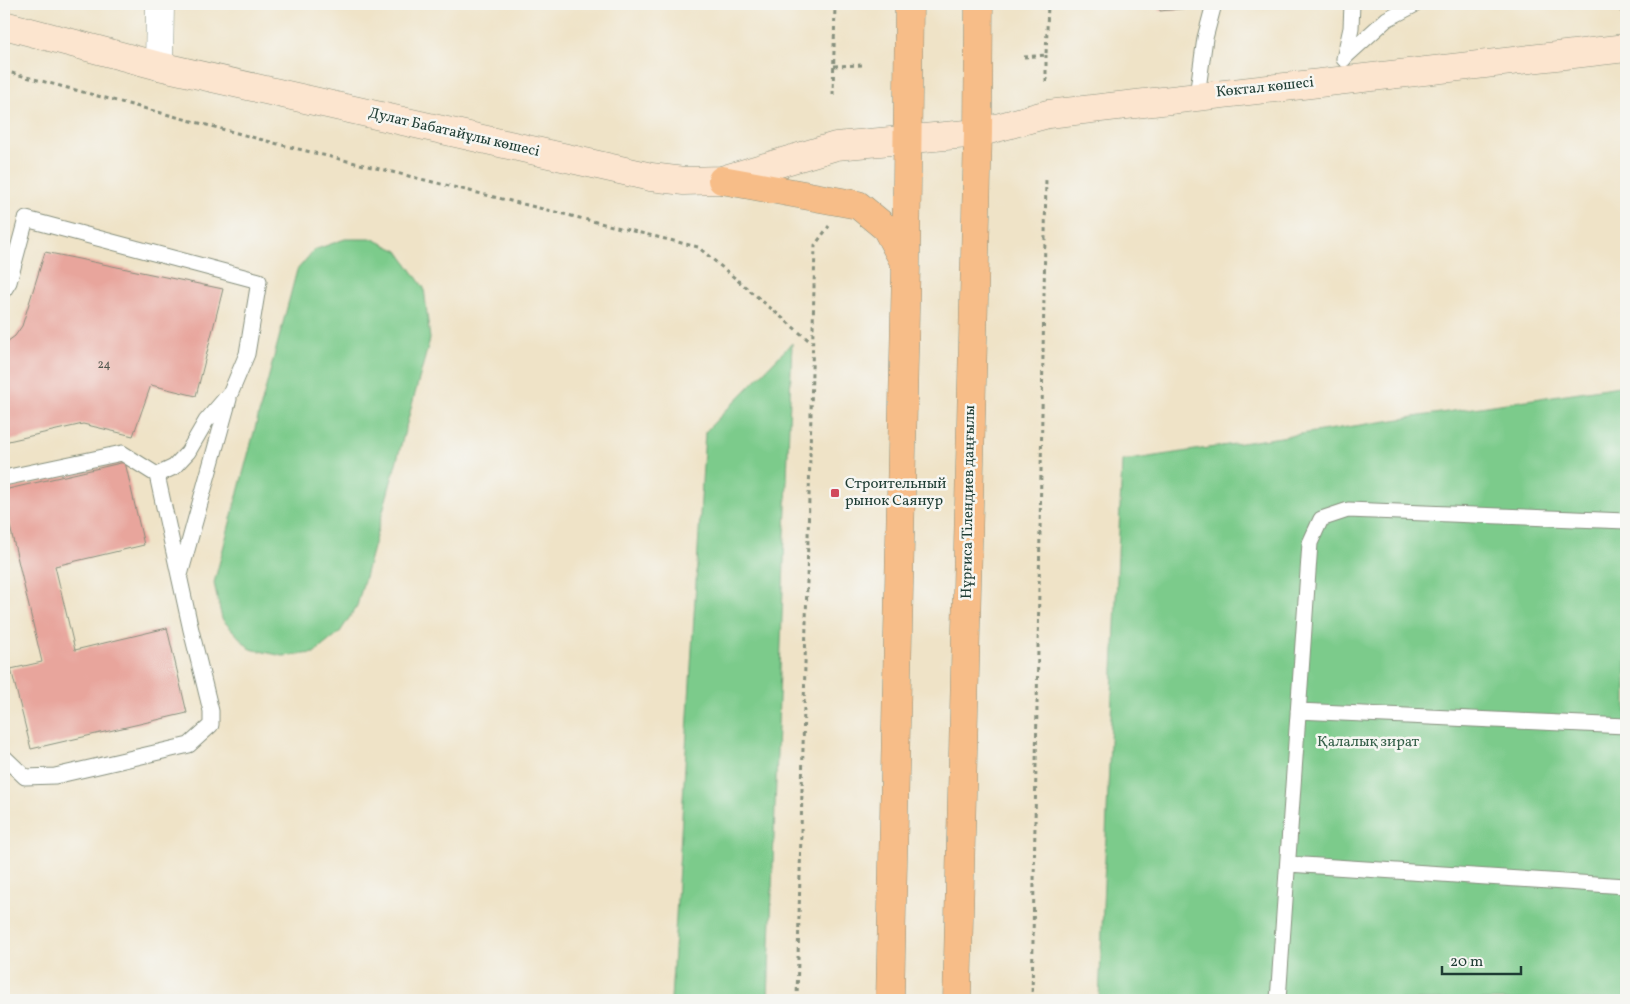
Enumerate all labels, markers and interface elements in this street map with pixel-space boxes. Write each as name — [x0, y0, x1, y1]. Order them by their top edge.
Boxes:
street label: Көктал көшесі — [1215, 72, 1315, 104]
street label: Дулат Бабатайұлы көшесі — [366, 103, 542, 163]
house number: 24 — [97, 357, 111, 373]
street label: Нұрғиса Тілендиев даңғылы — [957, 405, 981, 599]
place label: Строительный рынок Саянур — [845, 474, 946, 512]
marker: Строительный рынок Саянур — [829, 487, 841, 499]
park label: Қалалық зират — [1317, 732, 1420, 753]
scale bar — [1442, 944, 1521, 976]
text: 20 m — [1450, 952, 1483, 973]

